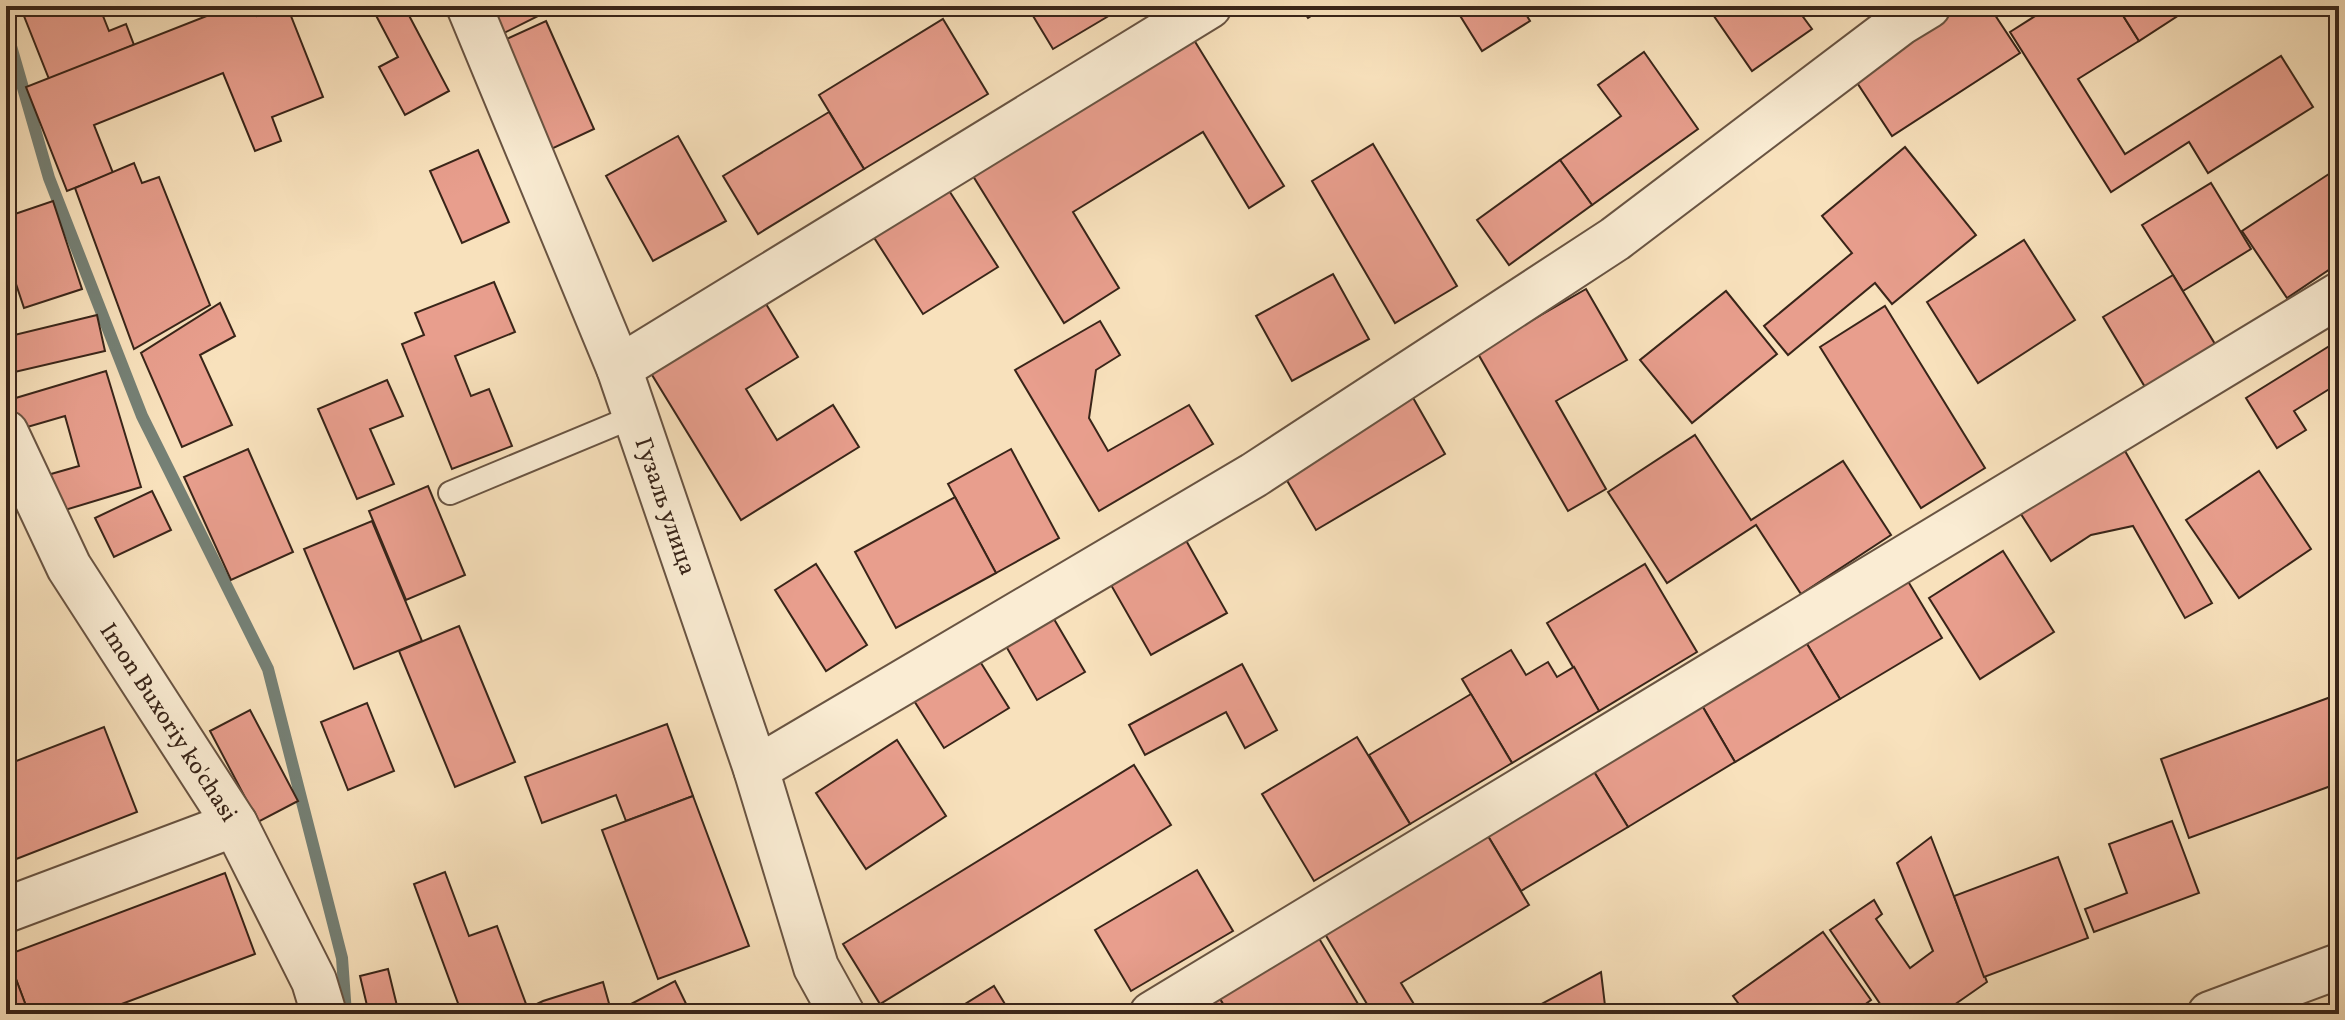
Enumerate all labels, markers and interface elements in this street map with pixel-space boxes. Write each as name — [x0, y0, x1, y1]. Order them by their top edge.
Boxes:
street label: Гузаль улица — [625, 433, 704, 580]
street label: Imon Buxoriy ko'chasi — [90, 617, 245, 829]

